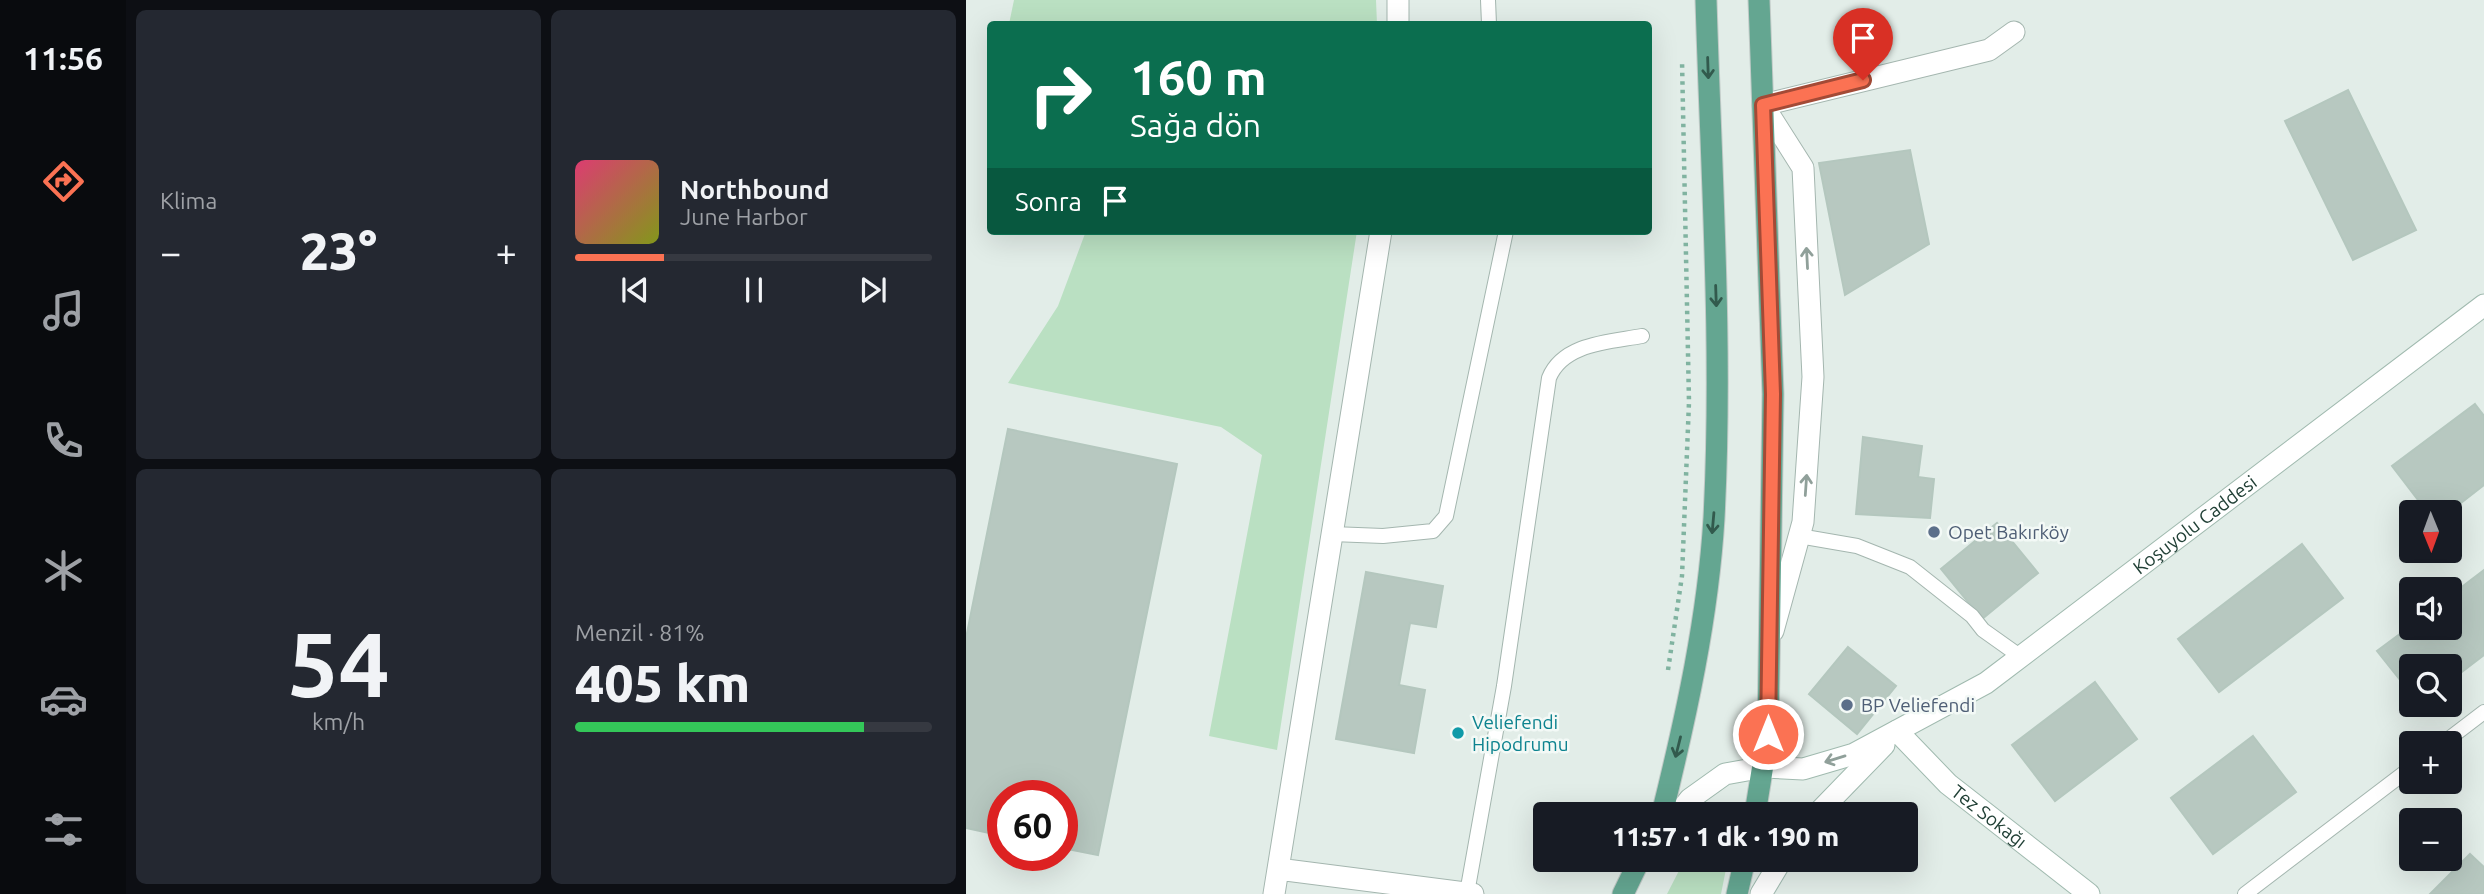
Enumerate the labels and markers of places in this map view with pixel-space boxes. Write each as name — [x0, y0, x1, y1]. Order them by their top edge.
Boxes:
pin — [1833, 8, 1893, 80]
place label: Opet Bakırköy — [1948, 521, 2069, 543]
marker: Opet Bakırköy — [1926, 524, 1942, 540]
place label: BP Veliefendi — [1861, 694, 1975, 716]
marker: BP Veliefendi — [1839, 697, 1855, 713]
place label: Veliefendi Hipodrumu — [1472, 711, 1569, 755]
marker: Veliefendi Hipodrumu — [1450, 725, 1466, 741]

